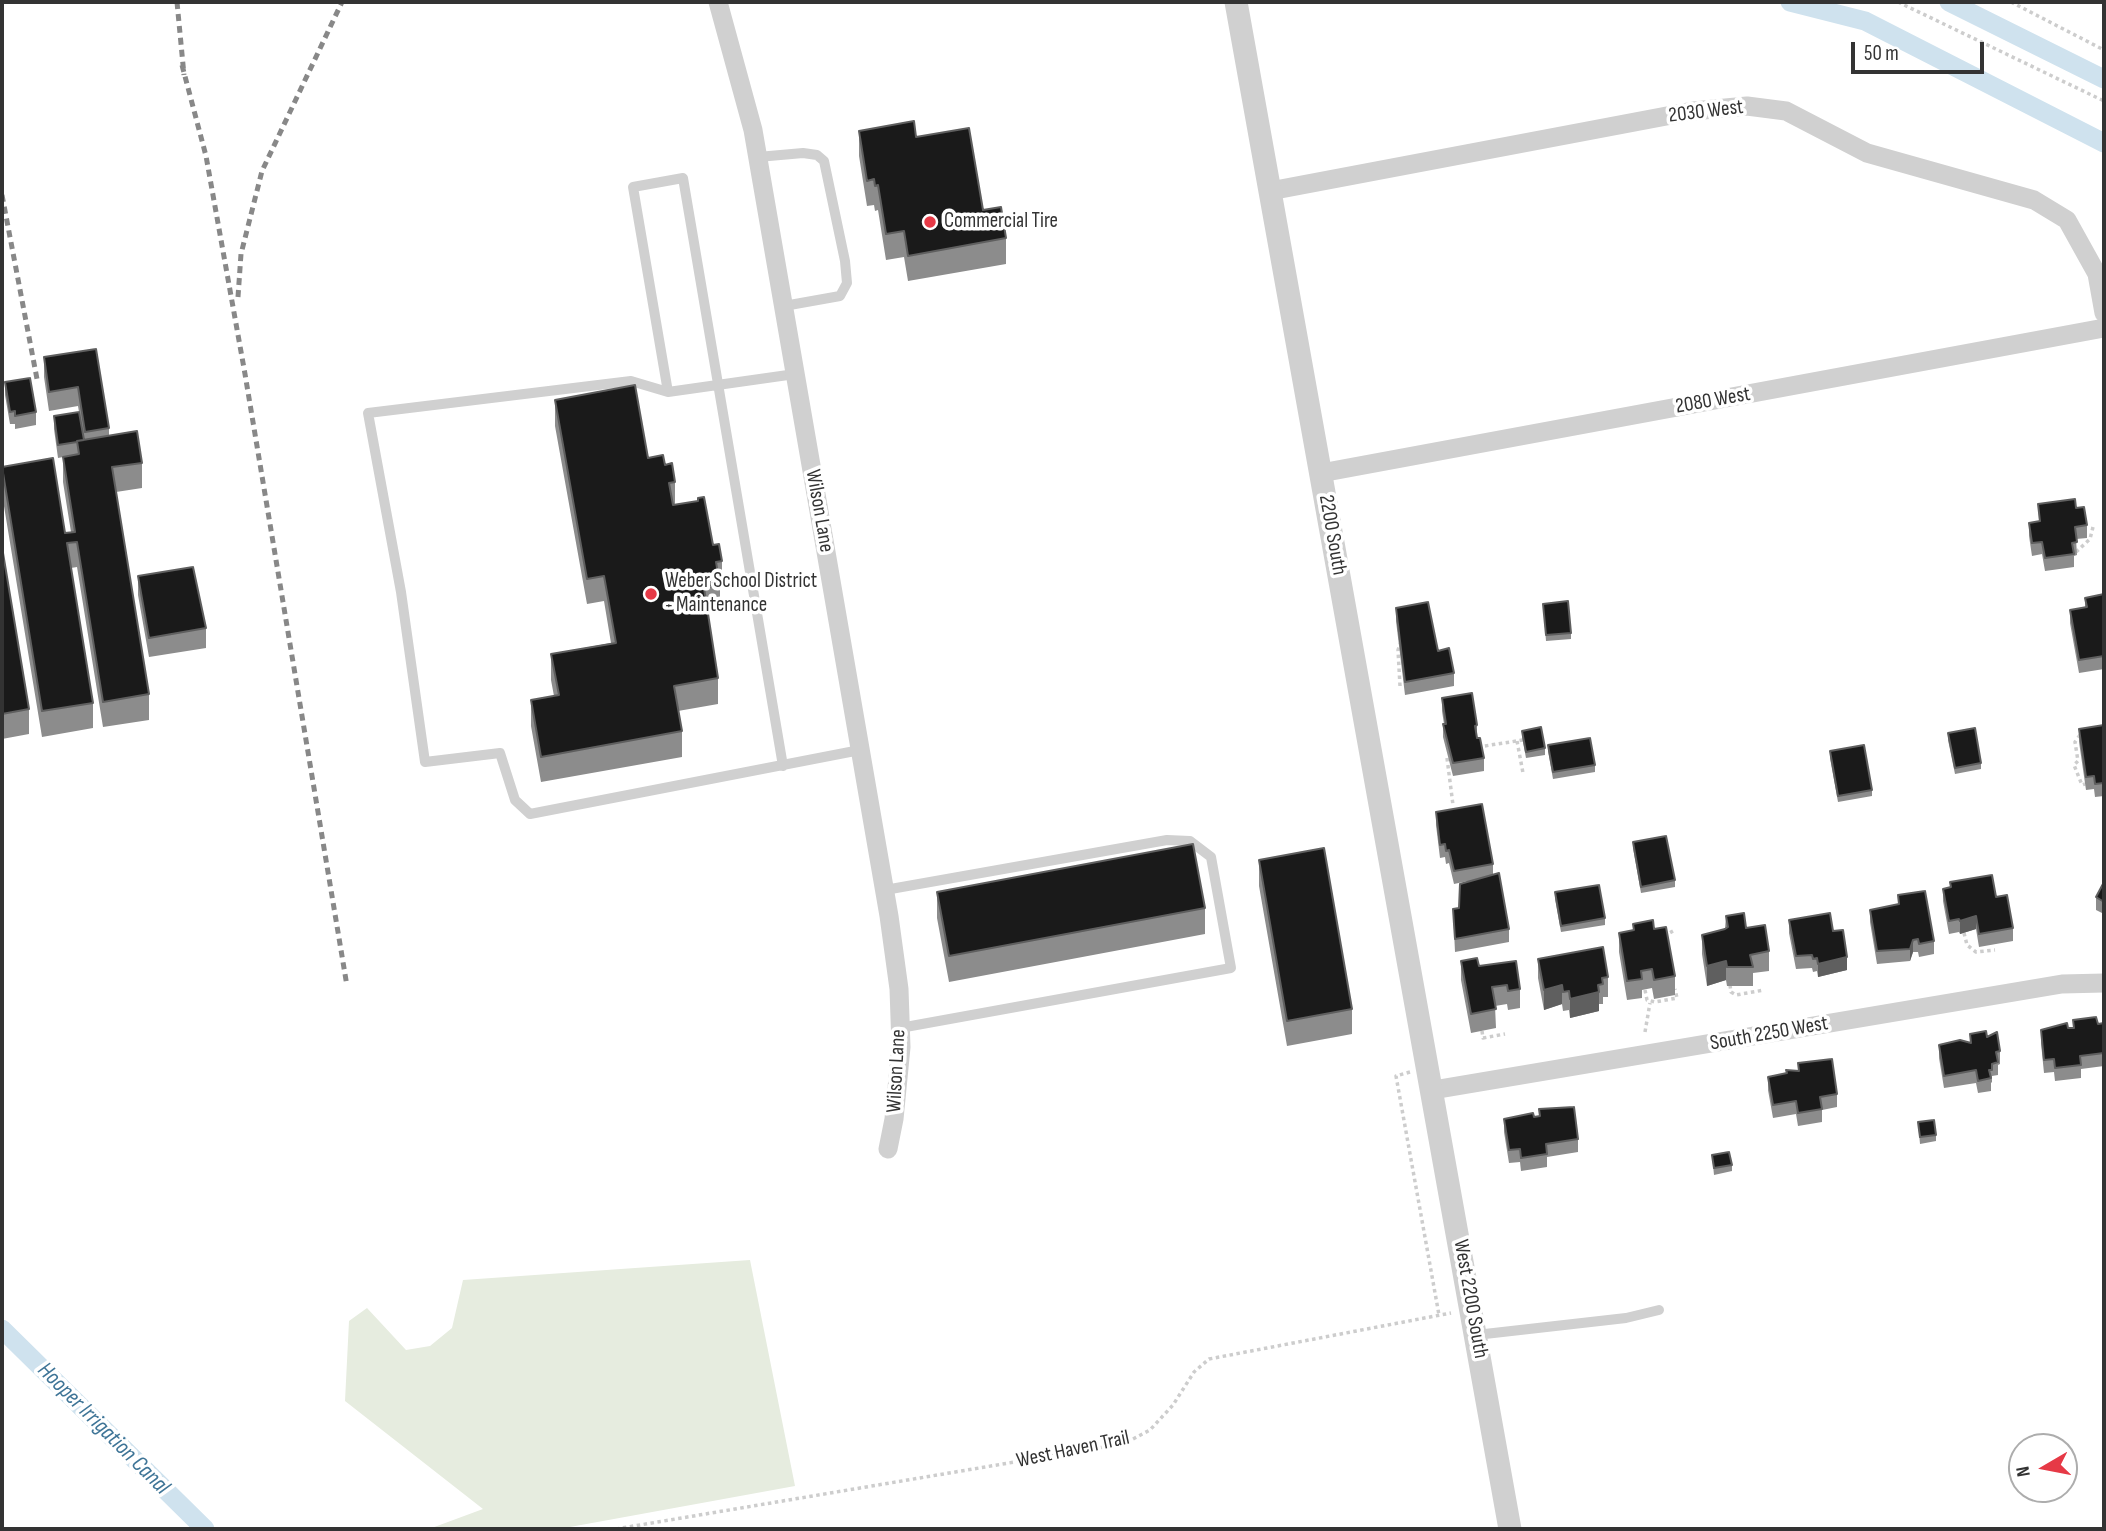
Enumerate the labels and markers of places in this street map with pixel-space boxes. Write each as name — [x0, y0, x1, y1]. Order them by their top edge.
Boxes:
place label: Commercial Tire — [944, 209, 1058, 235]
marker: Commercial Tire — [922, 214, 938, 230]
place label: Weber School District - Maintenance — [665, 569, 817, 619]
marker: Weber School District - Maintenance — [643, 586, 659, 602]

